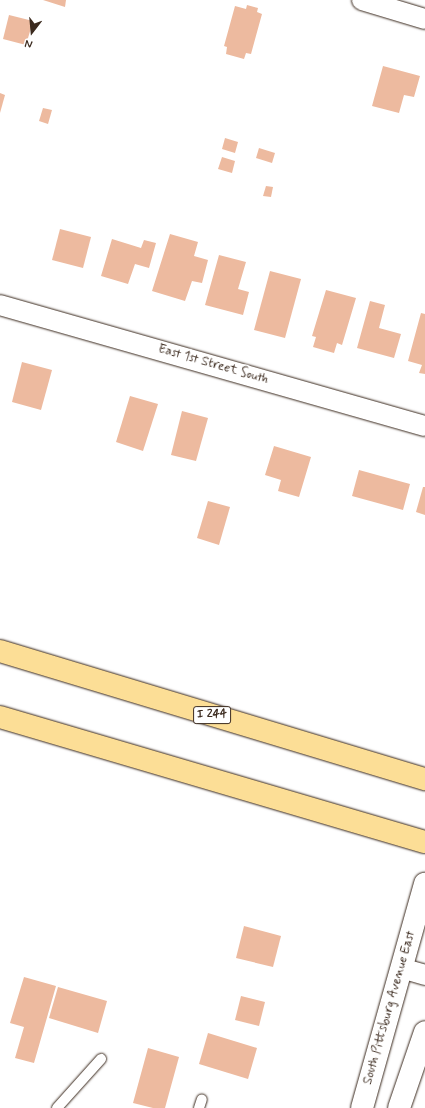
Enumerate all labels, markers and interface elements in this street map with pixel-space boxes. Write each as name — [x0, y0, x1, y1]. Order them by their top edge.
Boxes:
north arrow — [12, 12, 52, 52]
text: N — [23, 36, 34, 51]
street label: East 1st Street South — [156, 342, 270, 388]
road number: I 244 — [193, 705, 231, 725]
street label: South Pittsburg Avenue East — [361, 930, 419, 1086]

